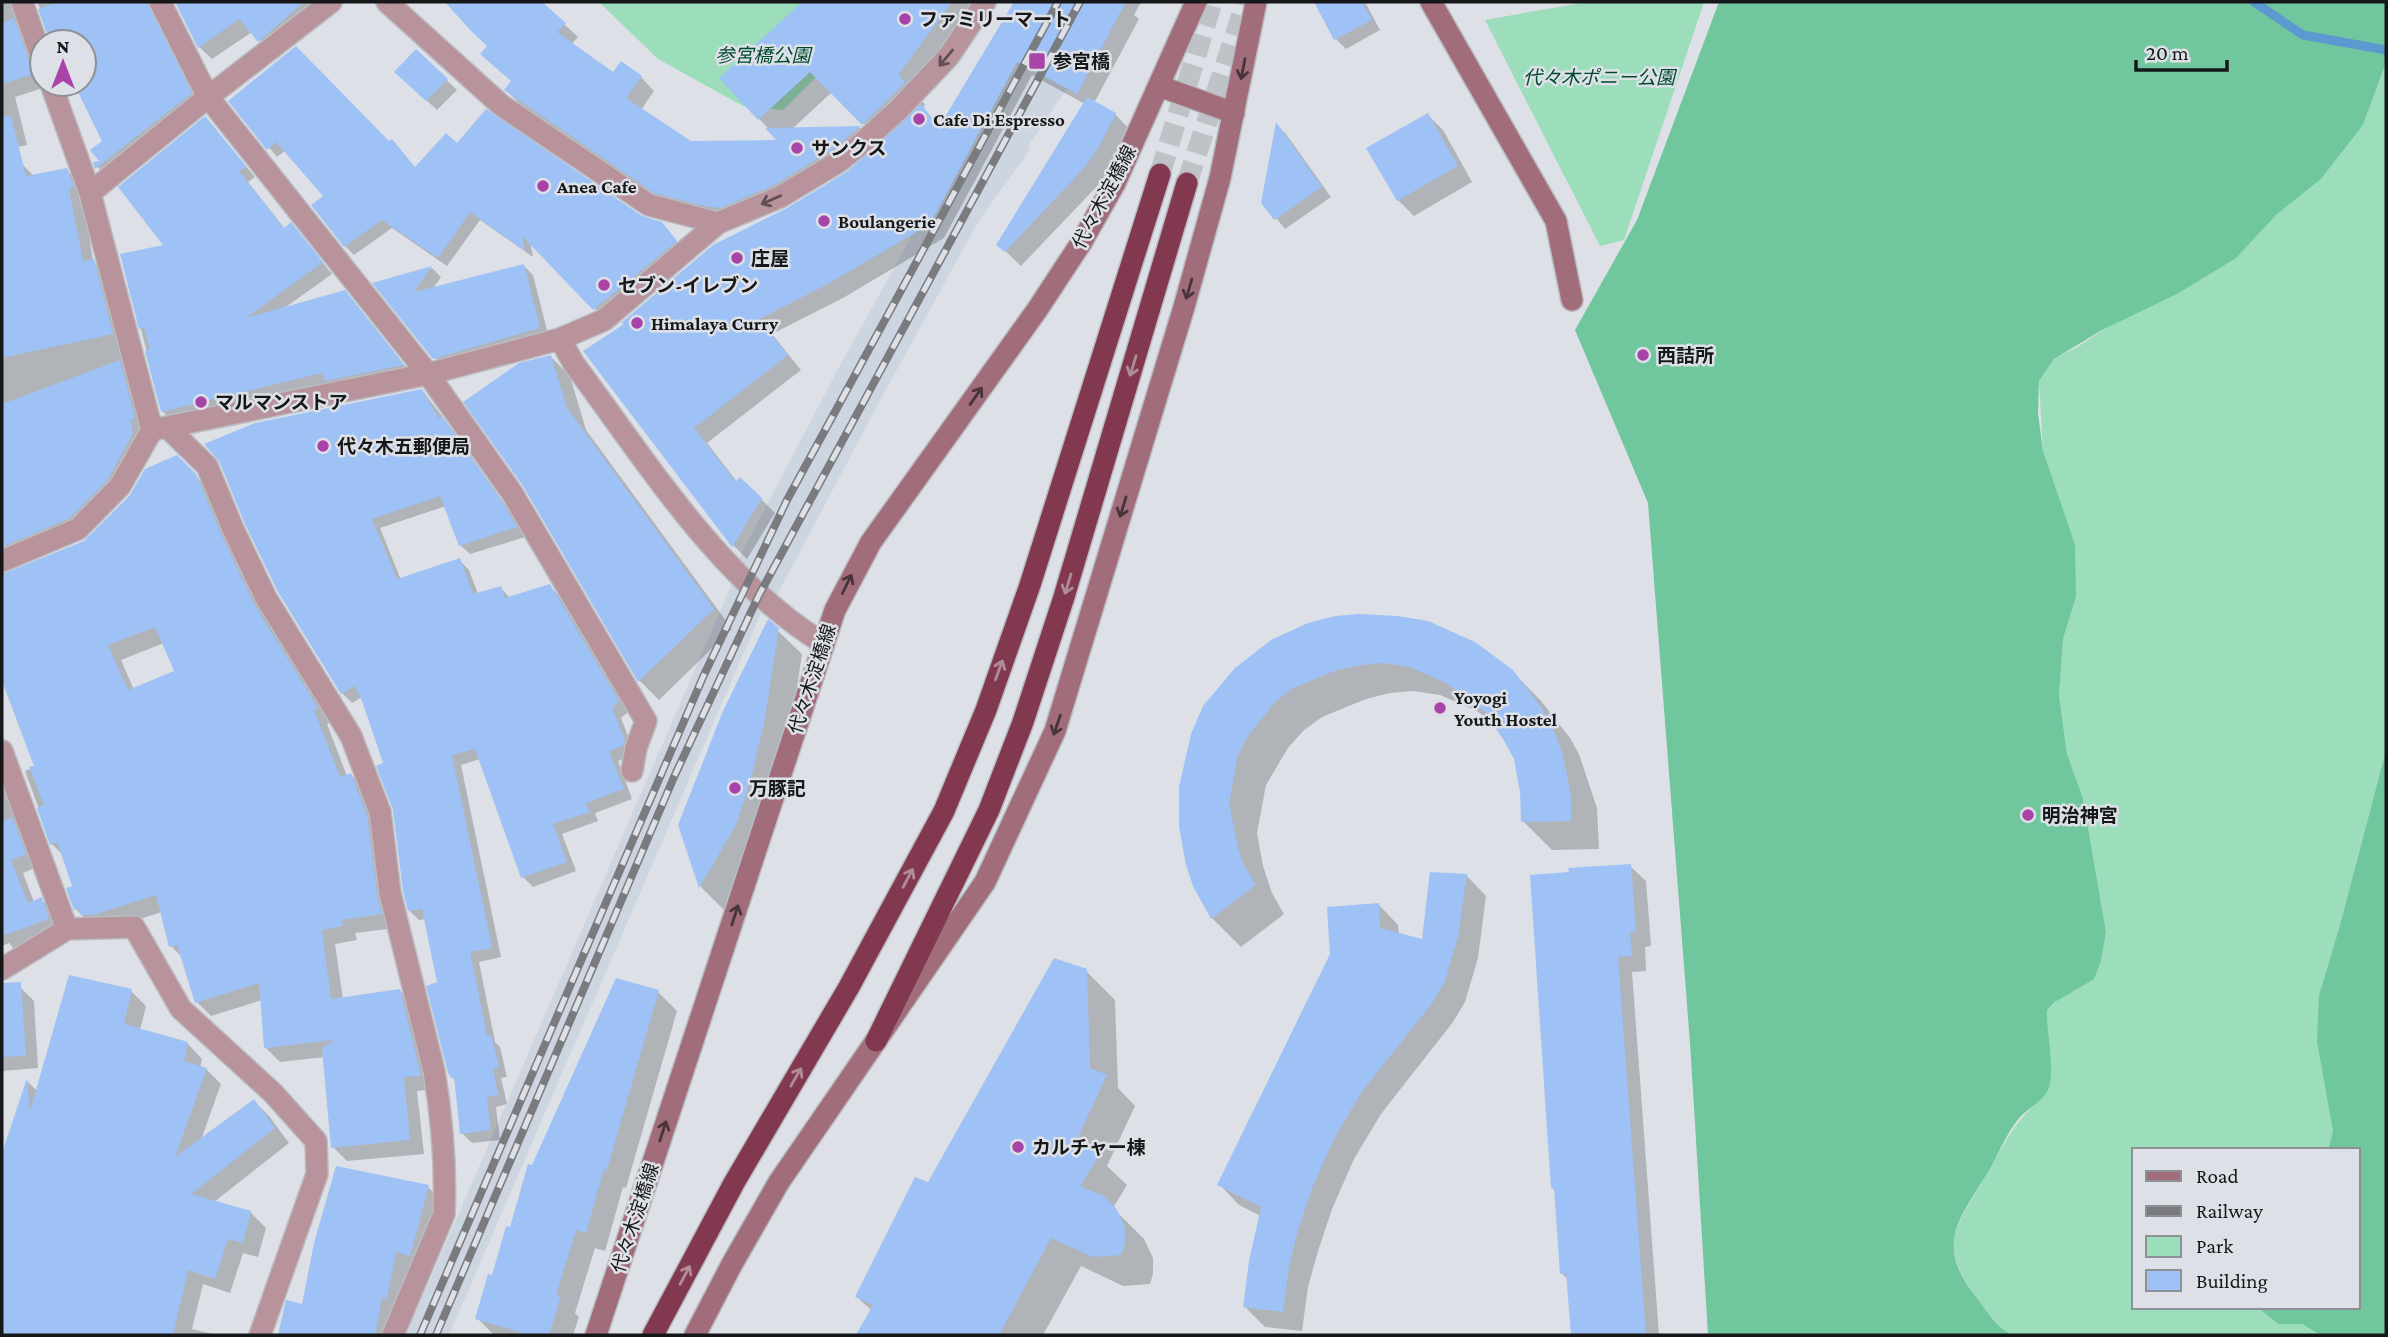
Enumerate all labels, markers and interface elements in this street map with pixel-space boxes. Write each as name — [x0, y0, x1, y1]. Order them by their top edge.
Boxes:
place label: ファミリーマート — [919, 9, 1071, 30]
marker: ファミリーマート — [897, 11, 913, 27]
north arrow — [28, 28, 98, 98]
scale bar — [2136, 28, 2227, 72]
text: N — [57, 36, 70, 57]
text: 20 m — [2146, 41, 2189, 65]
park label: 参宮橋公園 — [715, 45, 813, 66]
one-way arrow — [939, 49, 955, 67]
marker: 参宮橋 — [1027, 51, 1047, 71]
place label: 参宮橋 — [1053, 51, 1110, 72]
one-way arrow — [1236, 57, 1250, 80]
park label: 代々木ポニー公園 — [1523, 67, 1678, 88]
place label: Cafe Di Espresso — [933, 109, 1065, 130]
marker: Cafe Di Espresso — [911, 111, 927, 127]
place label: サンクス — [811, 138, 886, 159]
marker: サンクス — [789, 140, 805, 156]
street label: 代々木淀橋線 — [1068, 142, 1140, 252]
place label: Anea Cafe — [556, 176, 637, 197]
marker: Anea Cafe — [535, 178, 551, 194]
one-way arrow — [761, 194, 783, 207]
place label: Boulangerie — [838, 211, 936, 232]
marker: Boulangerie — [816, 213, 832, 229]
place label: 庄屋 — [751, 248, 789, 269]
marker: 庄屋 — [729, 250, 745, 266]
place label: セブン-イレブン — [618, 275, 758, 296]
marker: セブン-イレブン — [596, 277, 612, 293]
one-way arrow — [1181, 278, 1194, 300]
place label: Himalaya Curry — [651, 313, 779, 334]
marker: Himalaya Curry — [629, 315, 645, 331]
place label: 西詰所 — [1657, 345, 1714, 366]
marker: 西詰所 — [1635, 347, 1651, 363]
one-way arrow — [1125, 355, 1138, 377]
one-way arrow — [969, 387, 983, 406]
place label: マルマンストア — [215, 392, 348, 413]
marker: マルマンストア — [193, 394, 209, 410]
place label: 代々木五郵便局 — [337, 436, 470, 457]
marker: 代々木五郵便局 — [315, 438, 331, 454]
one-way arrow — [1116, 496, 1128, 518]
one-way arrow — [1060, 573, 1073, 595]
one-way arrow — [841, 574, 855, 595]
street label: 代々木淀橋線 — [784, 622, 840, 736]
one-way arrow — [994, 660, 1007, 682]
place label: Yoyogi Youth Hostel — [1454, 687, 1558, 730]
marker: Yoyogi Youth Hostel — [1432, 700, 1448, 716]
one-way arrow — [1049, 713, 1062, 735]
place label: 万豚記 — [749, 778, 806, 799]
marker: 万豚記 — [727, 780, 743, 796]
place label: 明治神宮 — [2042, 805, 2118, 826]
marker: 明治神宮 — [2020, 807, 2036, 823]
one-way arrow — [901, 868, 915, 889]
one-way arrow — [729, 904, 742, 926]
one-way arrow — [790, 1067, 804, 1087]
one-way arrow — [658, 1120, 670, 1142]
place label: カルチャー棟 — [1032, 1137, 1146, 1158]
marker: カルチャー棟 — [1010, 1139, 1026, 1155]
legend — [2132, 1148, 2360, 1309]
street label: 代々木淀橋線 — [607, 1161, 663, 1275]
text: Road — [2196, 1164, 2239, 1188]
text: Railway — [2196, 1199, 2263, 1223]
text: Park — [2196, 1234, 2233, 1258]
one-way arrow — [679, 1265, 693, 1286]
text: Building — [2196, 1269, 2268, 1293]

